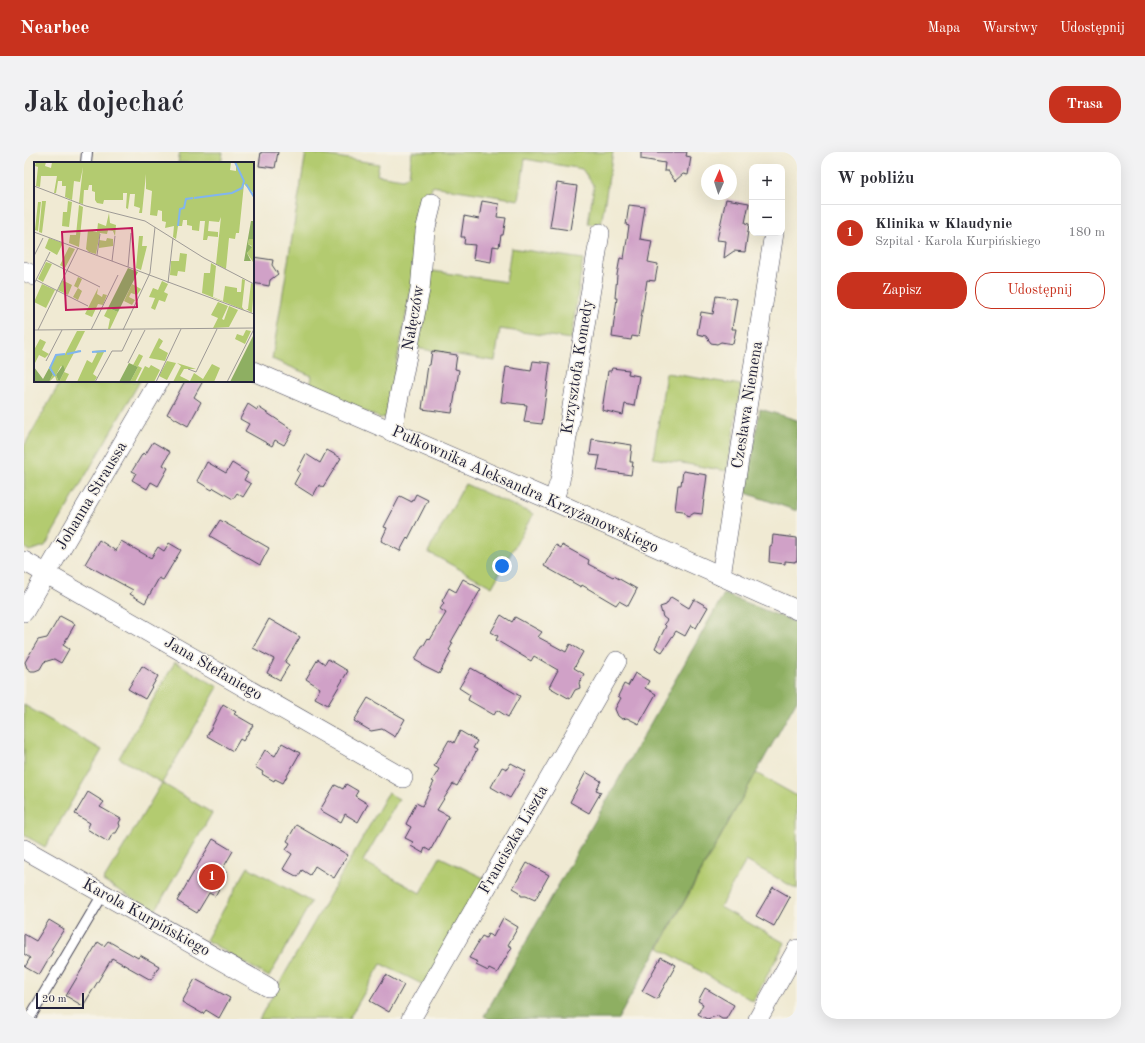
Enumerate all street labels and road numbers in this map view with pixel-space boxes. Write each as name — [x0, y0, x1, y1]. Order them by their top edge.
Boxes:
street label: Nałęczów — [400, 283, 428, 352]
street label: Krzysztofa Komedy — [559, 298, 597, 436]
street label: Czesława Niemena — [730, 340, 766, 470]
street label: Pułkownika Aleksandra Krzyżanowskiego — [389, 424, 661, 556]
street label: Johanna Straussa — [53, 439, 131, 553]
street label: Jana Stefaniego — [161, 634, 265, 704]
street label: Franciszka Liszta — [476, 783, 552, 897]
street label: Karola Kurpińskiego — [80, 876, 213, 960]

